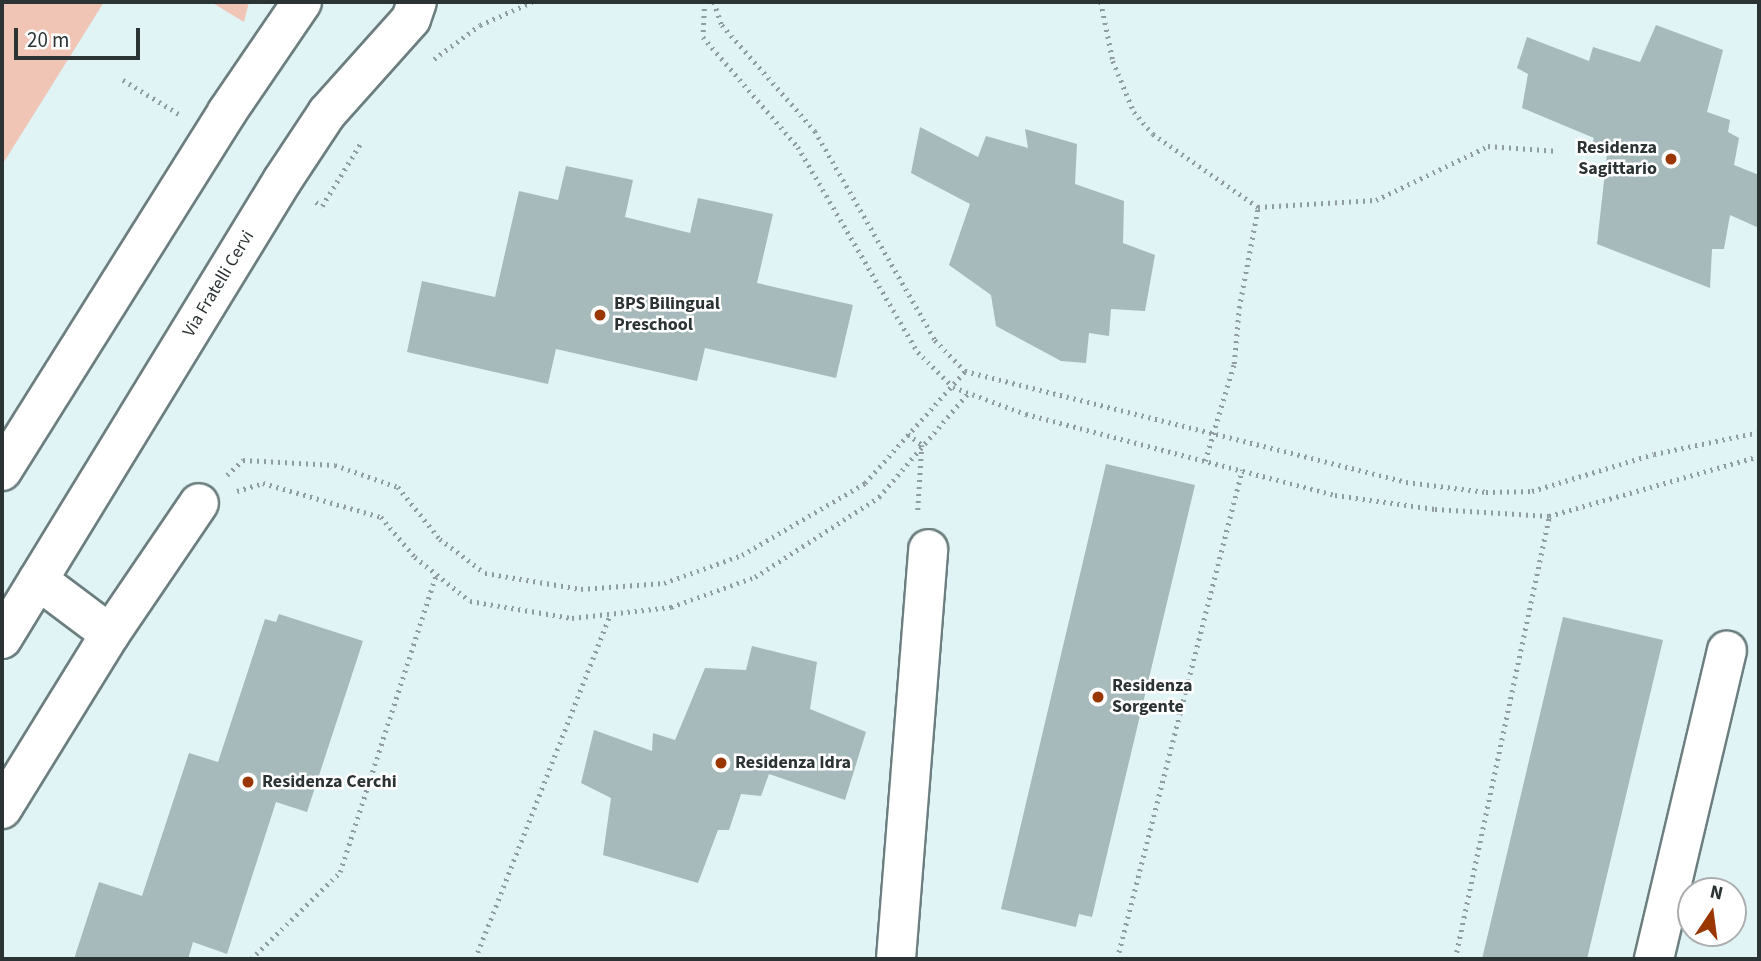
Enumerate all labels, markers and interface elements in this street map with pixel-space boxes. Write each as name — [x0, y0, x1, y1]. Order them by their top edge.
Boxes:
scale bar — [18, 14, 144, 58]
text: 20 m — [27, 25, 69, 55]
place label: Residenza Sagittario — [1576, 138, 1657, 180]
marker: Residenza Sagittario — [1663, 151, 1679, 167]
street label: Via Fratelli Cervi — [179, 227, 259, 341]
place label: BPS Bilingual Preschool — [614, 294, 720, 336]
marker: BPS Bilingual Preschool — [592, 307, 608, 323]
place label: Residenza Sorgente — [1112, 676, 1193, 718]
marker: Residenza Sorgente — [1090, 689, 1106, 705]
place label: Residenza Idra — [735, 752, 851, 774]
marker: Residenza Idra — [713, 755, 729, 771]
place label: Residenza Cerchi — [262, 771, 397, 793]
marker: Residenza Cerchi — [240, 774, 256, 790]
north arrow — [1677, 877, 1747, 947]
text: N — [1707, 878, 1726, 908]

